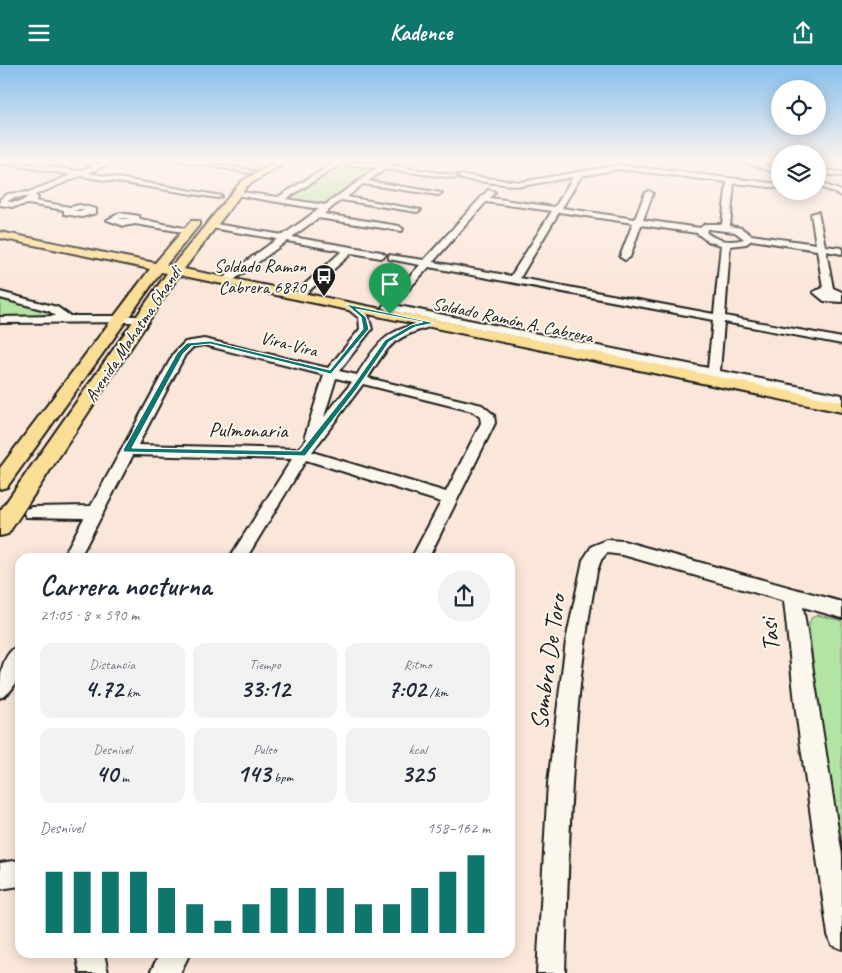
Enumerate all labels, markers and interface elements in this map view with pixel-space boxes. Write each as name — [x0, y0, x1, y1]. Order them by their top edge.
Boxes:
icon: menu — [25, 19, 53, 47]
text: Kadence — [390, 19, 452, 47]
icon: share — [789, 19, 817, 47]
map controls — [771, 80, 826, 200]
button: locate — [771, 80, 826, 135]
button: layers — [771, 145, 826, 200]
place label: Soldado Ramon Cabrera 6870 — [214, 255, 308, 298]
street label: Avenida Mahatma Ghandi — [79, 260, 188, 406]
bus stop icon: Soldado Ramon Cabrera 6870 — [311, 263, 337, 297]
pin — [369, 263, 411, 314]
icon: arrive — [376, 270, 404, 298]
street label: Soldado Ramón A. Cabrera — [431, 292, 597, 348]
street label: Vira-Vira — [258, 326, 321, 362]
street label: Pulmonaria — [208, 416, 289, 444]
text: Carrera nocturna — [40, 568, 211, 603]
button: share — [438, 570, 490, 622]
street label: Sombra De Toro — [523, 590, 574, 732]
text: 21:05 · 8 × 590 m — [40, 605, 139, 625]
street label: Tasi — [752, 613, 788, 653]
text: Distancia — [89, 656, 135, 673]
text: Tiempo — [249, 656, 281, 673]
text: Ritmo — [404, 656, 432, 673]
text: 4.72 — [84, 673, 123, 705]
text: 33:12 — [240, 673, 290, 705]
text: 7:02 — [388, 673, 426, 705]
text: km — [123, 684, 140, 701]
text: /km — [426, 684, 448, 701]
text: Desnivel — [93, 741, 131, 758]
text: Pulso — [253, 741, 277, 758]
text: kcal — [408, 741, 427, 758]
text: 40 — [95, 758, 118, 790]
text: 143 — [237, 758, 271, 790]
text: 325 — [401, 758, 434, 790]
text: m — [118, 769, 129, 786]
text: bpm — [271, 769, 293, 786]
text: Desnivel — [40, 818, 83, 838]
text: 158–162 m — [427, 818, 490, 838]

